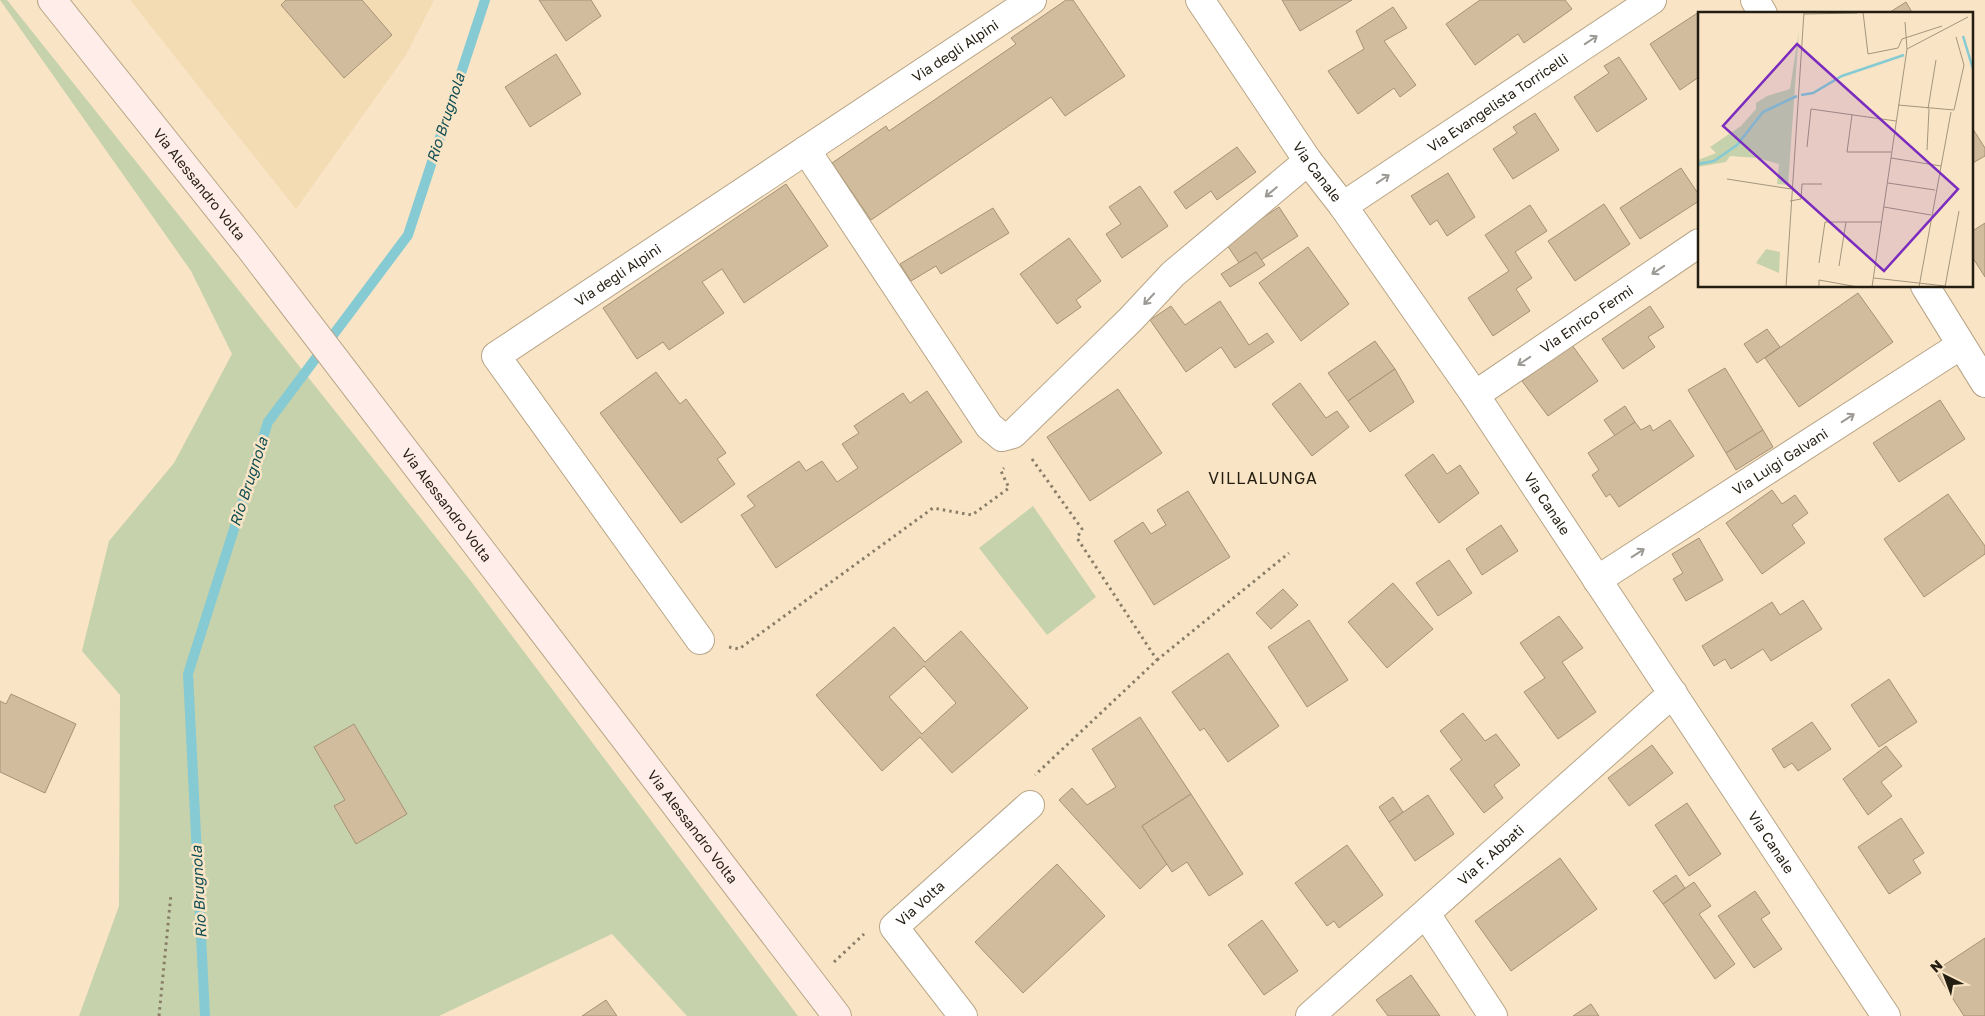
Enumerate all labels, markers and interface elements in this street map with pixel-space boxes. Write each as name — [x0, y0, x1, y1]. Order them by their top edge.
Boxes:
inset map — [1698, 12, 1972, 288]
street label: Via degli Alpini — [909, 16, 1001, 85]
one-way arrow — [1584, 35, 1598, 45]
street label: Via Evangelista Torricelli — [1424, 49, 1571, 155]
water label: Rio Brugnola — [422, 70, 469, 165]
street label: Via Alessandro Volta — [150, 125, 249, 243]
street label: Via Canale — [1289, 138, 1346, 205]
one-way arrow — [1376, 173, 1390, 183]
one-way arrow — [1265, 187, 1278, 198]
street label: Via degli Alpini — [571, 240, 664, 309]
one-way arrow — [1652, 265, 1666, 275]
street label: Via Enrico Fermi — [1537, 281, 1636, 356]
one-way arrow — [1143, 293, 1155, 306]
one-way arrow — [1517, 356, 1531, 366]
one-way arrow — [1841, 412, 1855, 422]
street label: Via Luigi Galvani — [1729, 424, 1831, 498]
water label: Rio Brugnola — [225, 434, 272, 529]
street label: Via Alessandro Volta — [398, 445, 496, 565]
district label: VILLALUNGA — [1208, 468, 1318, 488]
street label: Via Canale — [1521, 469, 1574, 538]
one-way arrow — [1631, 548, 1645, 558]
street label: Via Alessandro Volta — [644, 767, 742, 887]
street label: Via Canale — [1745, 808, 1798, 877]
street label: Via F. Abbati — [1454, 821, 1527, 889]
water label: Rio Brugnola — [187, 845, 210, 939]
street label: Via Volta — [892, 877, 948, 929]
north arrow — [1920, 951, 1970, 1001]
text: N — [1926, 956, 1946, 976]

